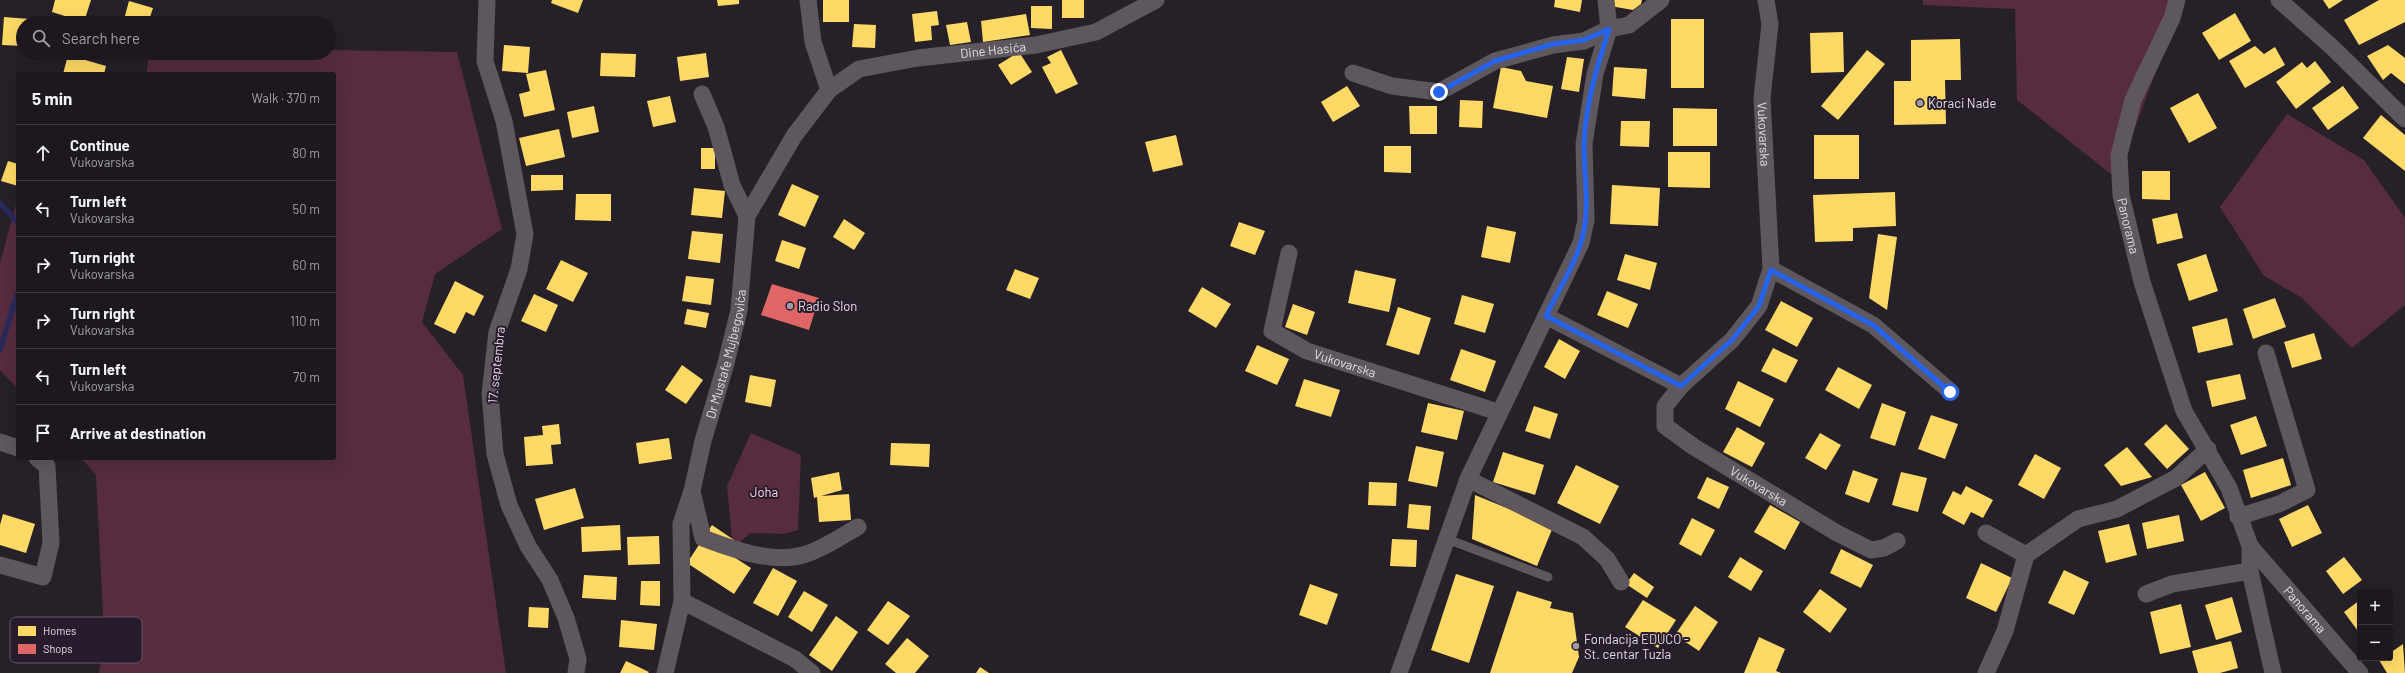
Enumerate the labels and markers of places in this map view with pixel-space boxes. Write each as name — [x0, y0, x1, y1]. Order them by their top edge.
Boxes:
place label: Koraci Nade — [1928, 95, 1996, 111]
marker: Koraci Nade — [1915, 98, 1925, 108]
place label: Radio Slon — [798, 298, 857, 314]
marker: Radio Slon — [785, 301, 795, 311]
place label: Fondacija EDUCO - St. centar Tuzla — [1584, 631, 1689, 662]
marker: Fondacija EDUCO - St. centar Tuzla — [1571, 641, 1581, 651]

